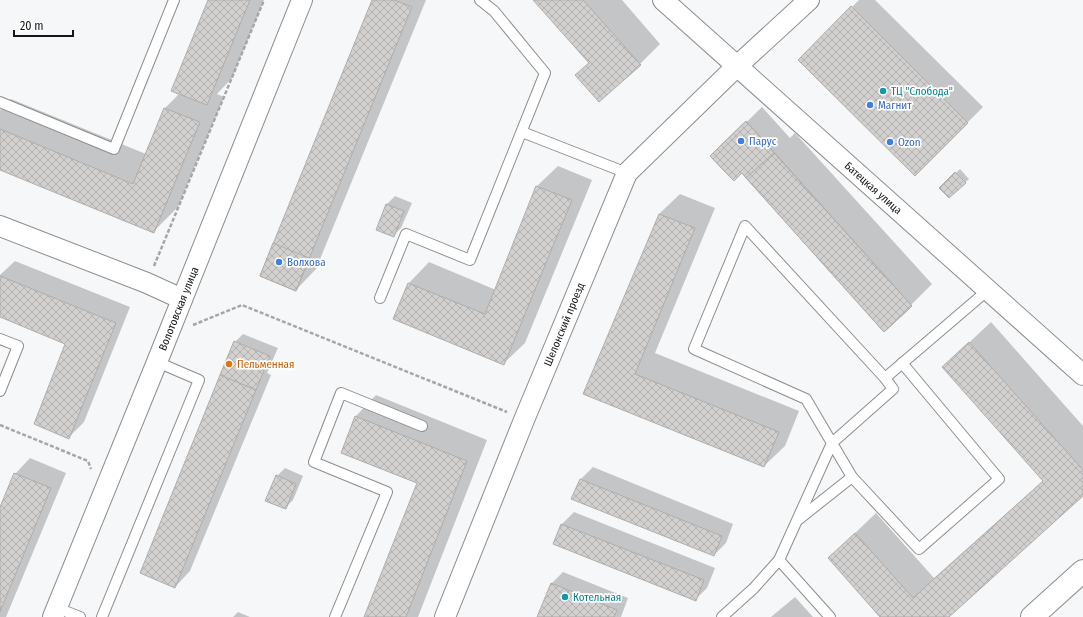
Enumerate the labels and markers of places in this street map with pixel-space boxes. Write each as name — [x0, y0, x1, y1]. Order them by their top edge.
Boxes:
place label: ТЦ "Слобода" — [891, 85, 953, 98]
marker: ТЦ "Слобода" — [878, 86, 888, 96]
place label: Магнит — [878, 99, 912, 112]
marker: Магнит — [865, 100, 875, 110]
place label: Парус — [749, 135, 777, 148]
marker: Парус — [736, 136, 746, 146]
place label: Ozon — [898, 136, 921, 149]
marker: Ozon — [885, 137, 895, 147]
place label: Волхова — [287, 256, 326, 269]
marker: Волхова — [274, 257, 284, 267]
place label: Пельменная — [237, 358, 294, 371]
marker: Пельменная — [224, 359, 234, 369]
place label: Котельная — [573, 591, 621, 604]
marker: Котельная — [560, 592, 570, 602]

